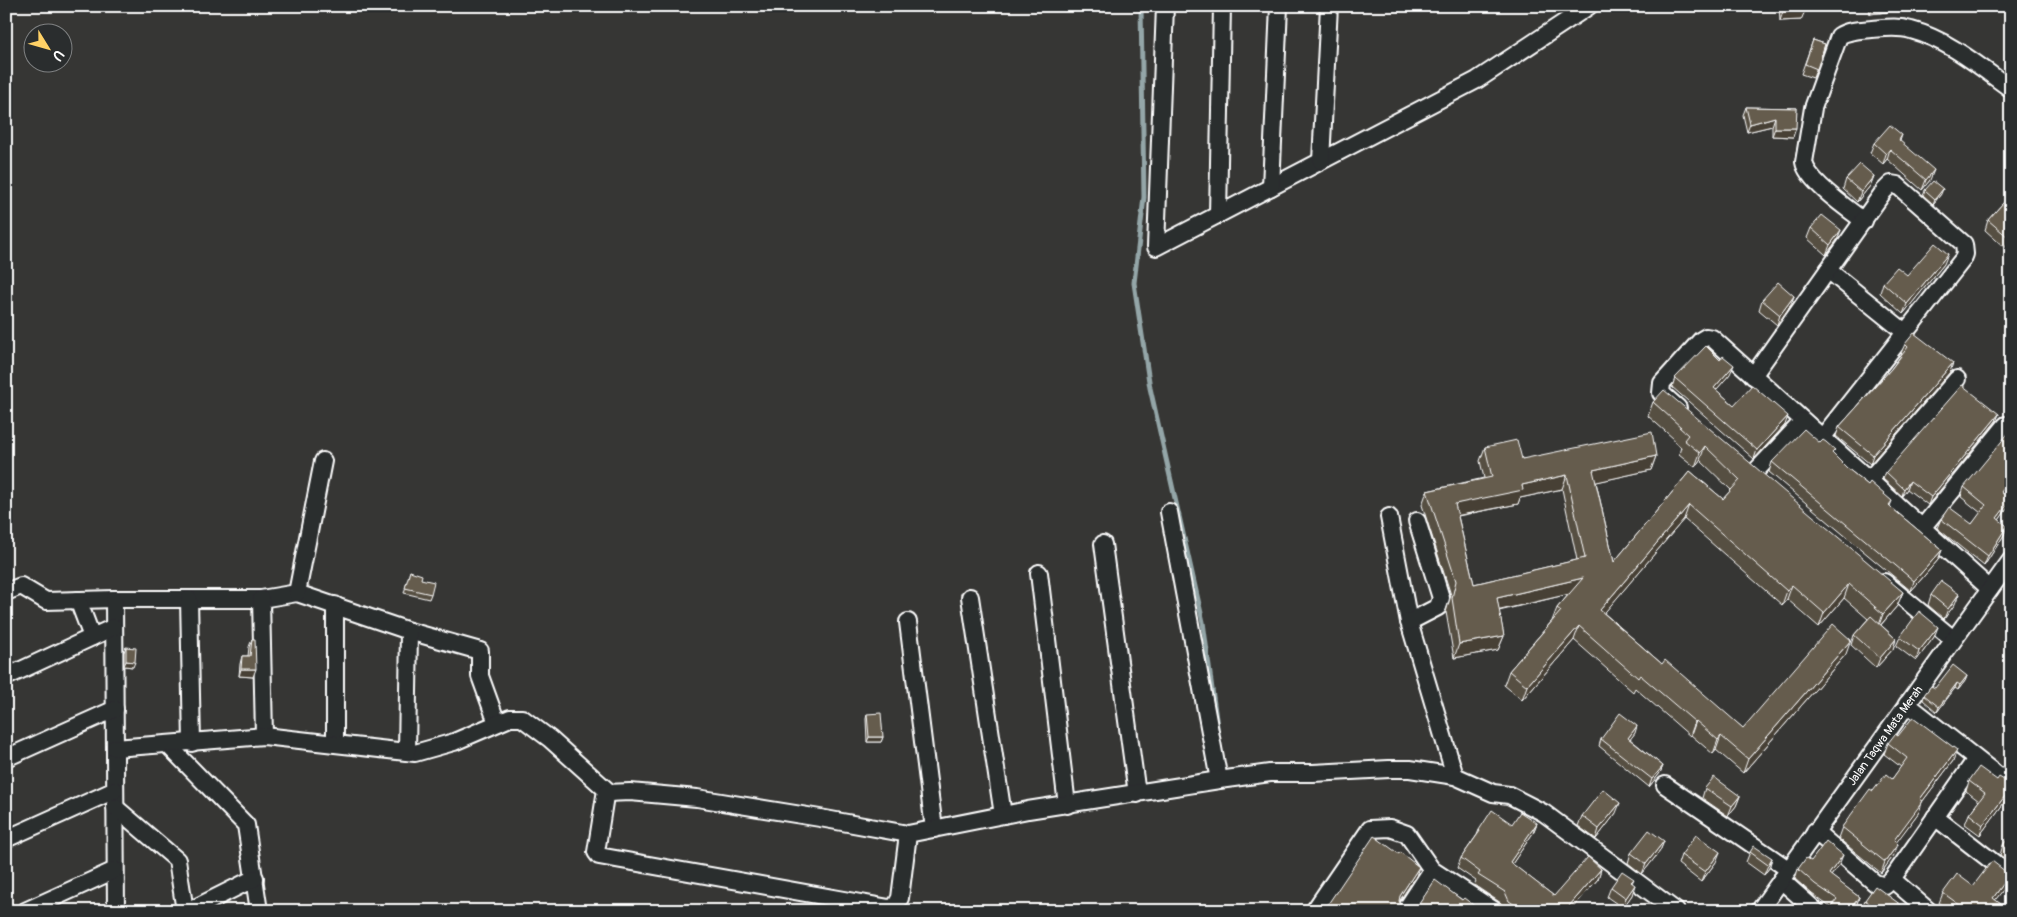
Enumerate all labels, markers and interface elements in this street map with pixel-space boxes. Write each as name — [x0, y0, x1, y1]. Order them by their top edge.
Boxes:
north arrow — [22, 22, 72, 72]
text: U — [48, 47, 68, 64]
street label: Jalan Taqwa Mata Merah — [1844, 682, 1926, 788]

